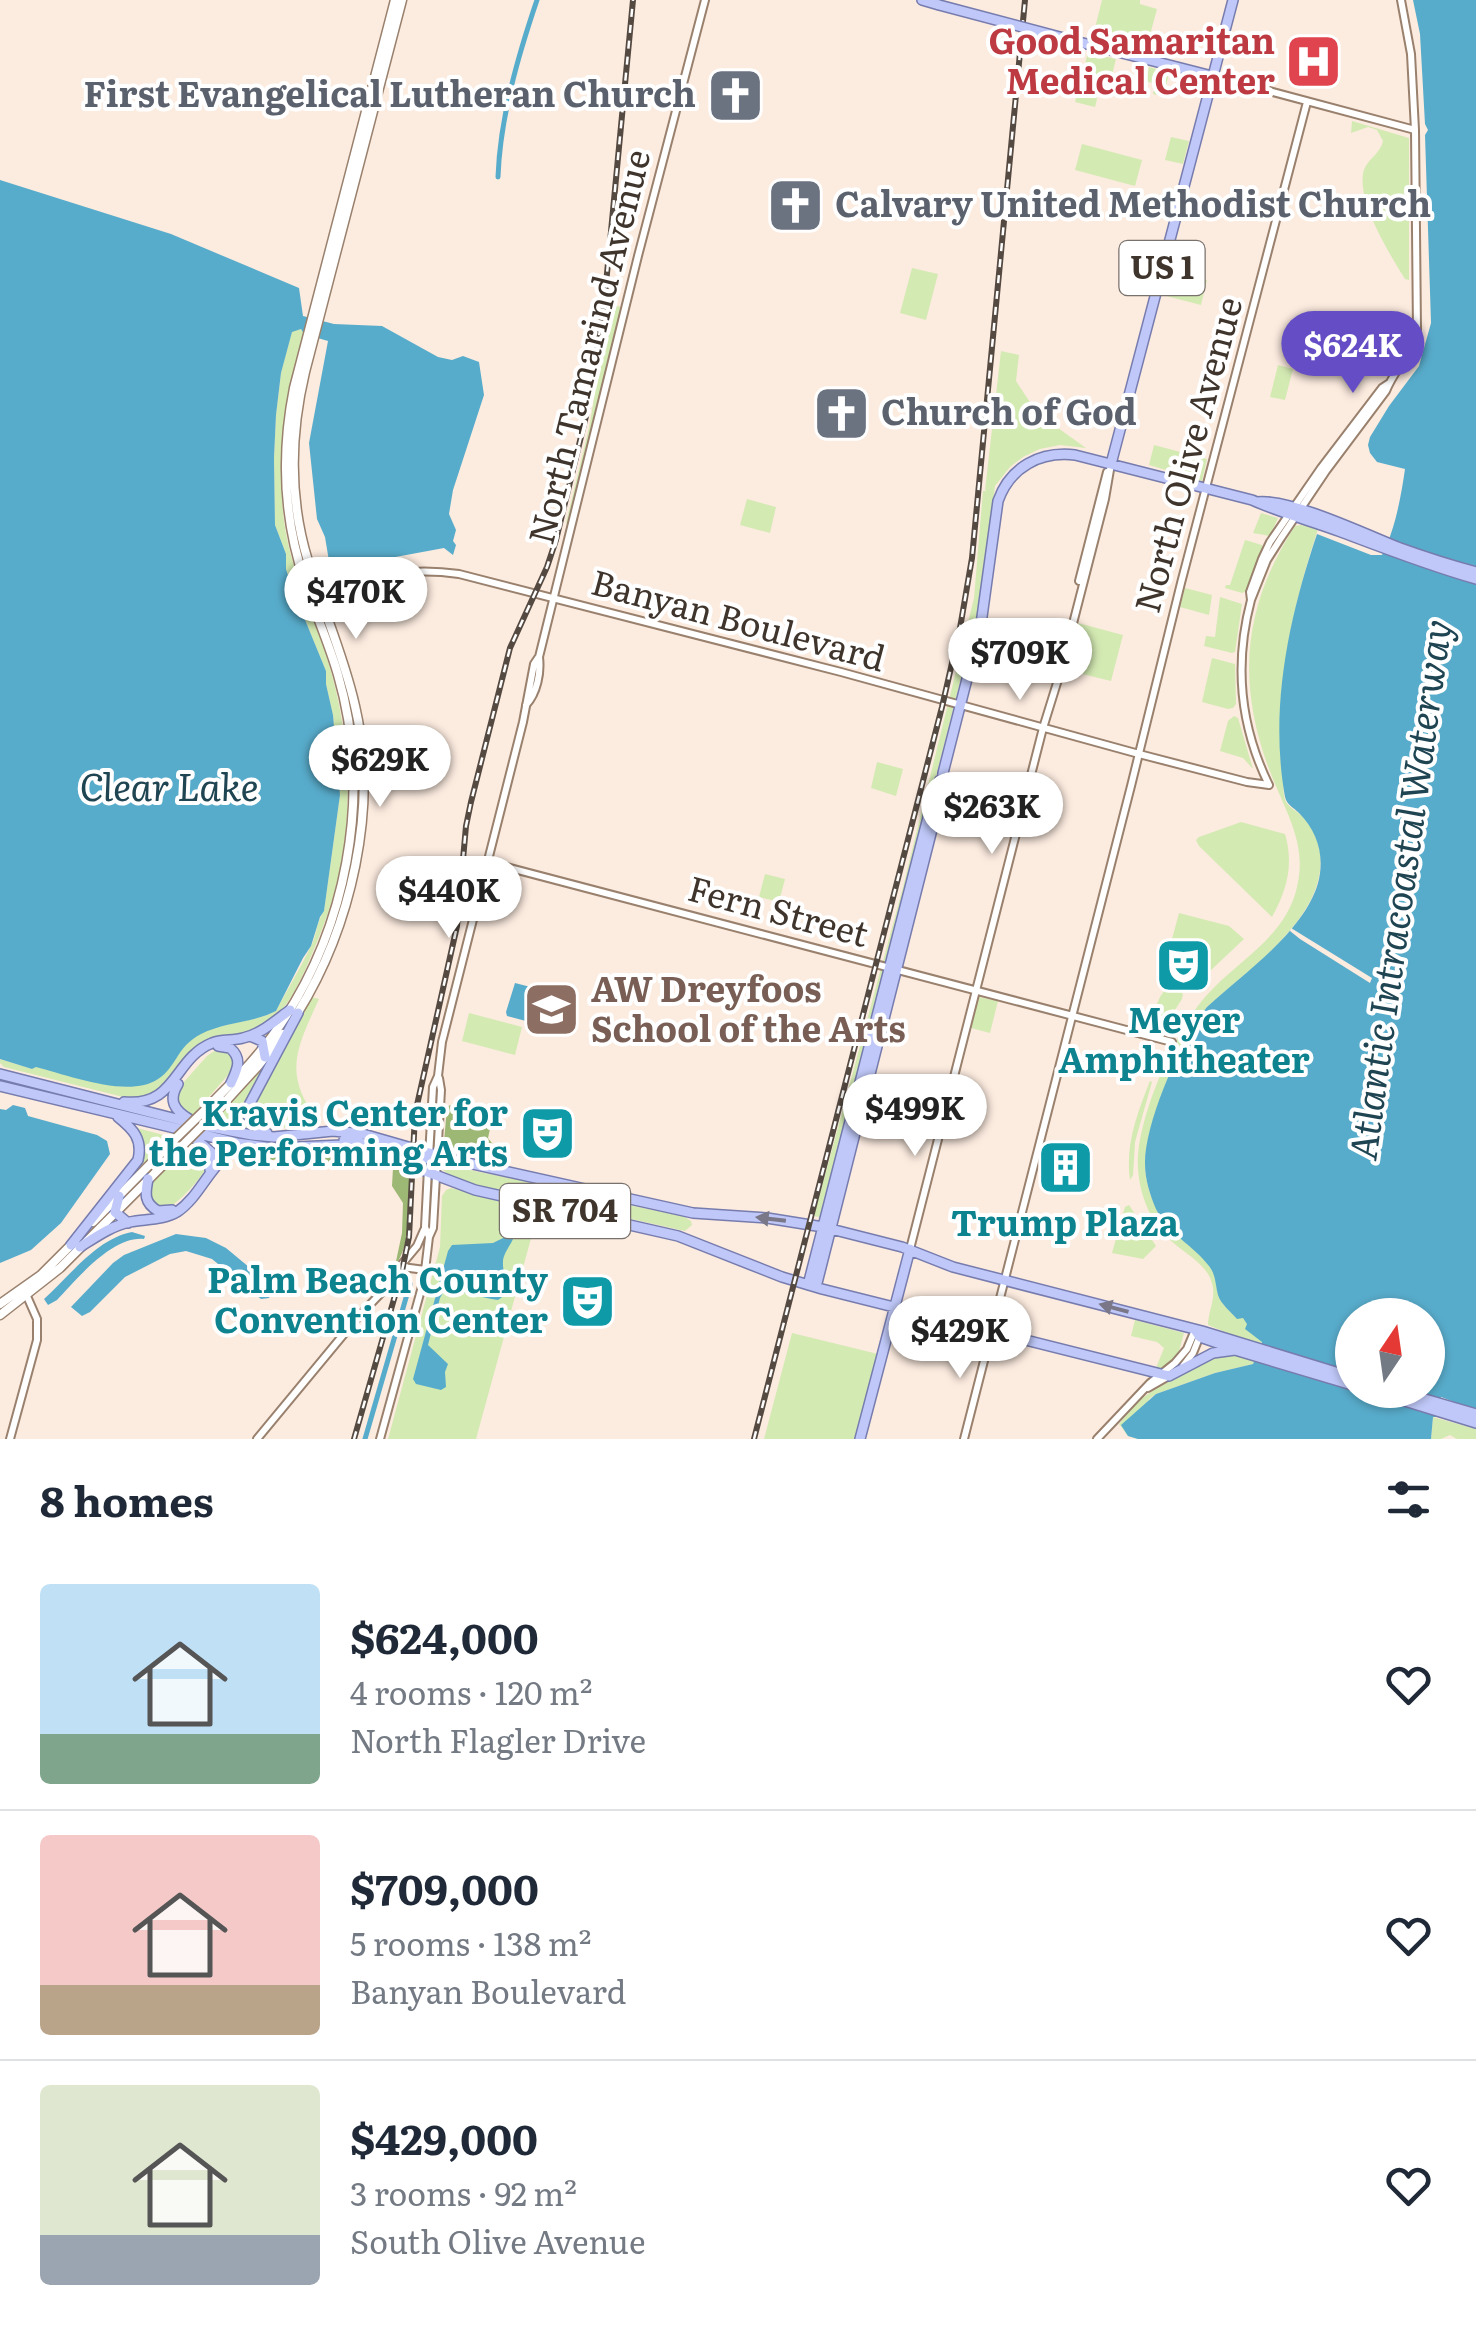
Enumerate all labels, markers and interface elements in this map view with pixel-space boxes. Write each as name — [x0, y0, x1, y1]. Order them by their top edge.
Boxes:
place label: Good Samaritan Medical Center — [989, 13, 1275, 105]
hospital icon: Good Samaritan Medical Center — [1284, 32, 1344, 92]
church icon: First Evangelical Lutheran Church — [705, 65, 765, 125]
place label: First Evangelical Lutheran Church — [83, 66, 696, 118]
street label: North Tamarind Avenue — [513, 143, 661, 549]
church icon: Calvary United Methodist Church — [766, 175, 826, 235]
place label: Calvary United Methodist Church — [835, 176, 1431, 228]
road number: US 1 — [1120, 241, 1204, 295]
street label: North Olive Avenue — [1119, 291, 1253, 618]
pin: $624K — [1283, 311, 1423, 396]
text: $624K — [1303, 319, 1403, 367]
church icon: Church of God — [812, 383, 872, 443]
place label: Church of God — [881, 384, 1137, 436]
street label: Banyan Boulevard — [586, 554, 891, 682]
pin: $470K — [286, 557, 426, 642]
text: $470K — [306, 565, 406, 613]
water label: Atlantic Intracoastal Waterway — [1331, 615, 1464, 1164]
pin: $709K — [950, 618, 1090, 703]
text: $709K — [970, 626, 1070, 674]
pin: $629K — [310, 725, 450, 810]
text: $629K — [331, 733, 429, 781]
water label: Clear Lake — [79, 756, 259, 813]
pin: $263K — [922, 772, 1062, 857]
text: $263K — [943, 780, 1041, 828]
pin: $440K — [379, 856, 519, 941]
street label: Fern Street — [683, 860, 875, 958]
text: $440K — [398, 864, 500, 912]
theatre icon: Meyer Amphitheater — [1154, 935, 1214, 995]
place label: AW Dreyfoos School of the Arts — [591, 961, 906, 1053]
school or university icon: AW Dreyfoos School of the Arts — [522, 980, 582, 1040]
place label: Meyer Amphitheater — [1058, 992, 1310, 1084]
pin: $499K — [845, 1074, 985, 1159]
text: $499K — [865, 1082, 965, 1130]
place label: Kravis Center for the Performing Arts — [149, 1085, 508, 1177]
theatre icon: Kravis Center for the Performing Arts — [517, 1104, 577, 1164]
building icon: Trump Plaza — [1035, 1138, 1095, 1198]
road number: SR 704 — [500, 1184, 630, 1238]
place label: Trump Plaza — [951, 1195, 1180, 1247]
one-way arrow — [755, 1211, 787, 1227]
place label: Palm Beach County Convention Center — [207, 1252, 549, 1344]
theatre icon: Palm Beach County Convention Center — [557, 1271, 617, 1331]
pin: $429K — [890, 1296, 1030, 1381]
north arrow — [1335, 1298, 1445, 1408]
map controls — [1335, 1298, 1445, 1408]
one-way arrow — [1098, 1300, 1129, 1316]
text: $429K — [910, 1304, 1010, 1352]
text: 8 homes — [40, 1468, 214, 1530]
icon: filters — [1381, 1472, 1436, 1527]
text: $624,000 — [350, 1605, 539, 1667]
icon: home — [120, 1624, 240, 1744]
icon: heart — [1381, 1657, 1436, 1712]
text: 4 rooms · 120 m² — [350, 1667, 593, 1715]
text: North Flagler Drive — [350, 1715, 646, 1763]
text: $709,000 — [350, 1856, 539, 1918]
icon: home — [120, 1875, 240, 1995]
icon: heart — [1381, 1908, 1436, 1963]
text: 5 rooms · 138 m² — [350, 1918, 591, 1966]
text: Banyan Boulevard — [350, 1966, 626, 2014]
text: $429,000 — [350, 2106, 538, 2168]
icon: home — [120, 2125, 240, 2245]
icon: heart — [1381, 2158, 1436, 2213]
text: 3 rooms · 92 m² — [350, 2168, 577, 2216]
text: South Olive Avenue — [350, 2216, 646, 2264]

